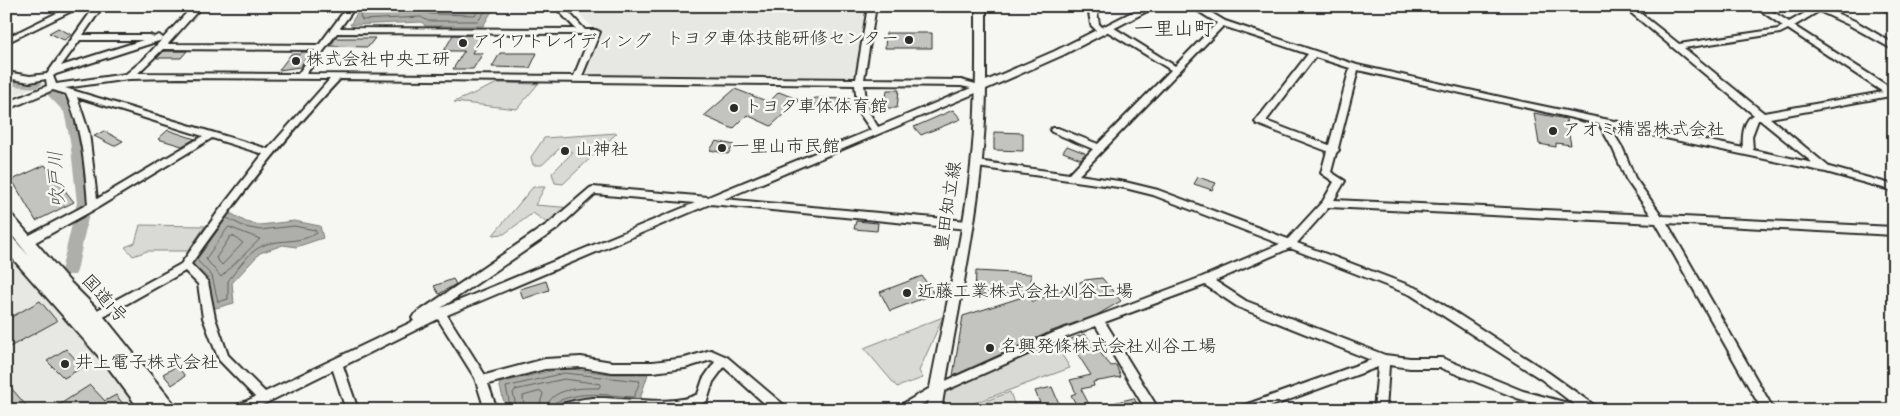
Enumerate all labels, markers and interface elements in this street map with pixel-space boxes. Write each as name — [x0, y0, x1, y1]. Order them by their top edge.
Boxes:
district label: 一里山町 — [1134, 17, 1214, 45]
place label: トヨタ車体技能研修センター — [666, 28, 899, 53]
place label: アイワトレイディング — [473, 31, 651, 56]
marker: トヨタ車体技能研修センター — [903, 34, 915, 46]
marker: アイワトレイディング — [457, 37, 469, 49]
place label: 株式会社中央工研 — [306, 49, 450, 74]
marker: 株式会社中央工研 — [290, 55, 302, 67]
place label: トヨタ車体体育館 — [744, 96, 888, 121]
marker: トヨタ車体体育館 — [728, 102, 740, 114]
place label: アオミ精器株式会社 — [1563, 119, 1725, 144]
marker: アオミ精器株式会社 — [1547, 125, 1559, 137]
place label: 一里山市民館 — [732, 136, 840, 161]
place label: 山神社 — [575, 139, 629, 164]
marker: 一里山市民館 — [716, 142, 728, 154]
marker: 山神社 — [559, 145, 571, 157]
water label: 吹戸川 — [44, 150, 74, 208]
street label: 豊田知立線 — [931, 160, 969, 252]
street label: 国道1号 — [74, 270, 132, 330]
place label: 近藤工業株式会社刈谷工場 — [917, 281, 1133, 306]
marker: 近藤工業株式会社刈谷工場 — [901, 287, 913, 299]
place label: 名興発條株式会社刈谷工場 — [1000, 336, 1216, 361]
marker: 名興発條株式会社刈谷工場 — [984, 342, 996, 354]
place label: 井上電子株式会社 — [75, 352, 219, 377]
marker: 井上電子株式会社 — [59, 358, 71, 370]

